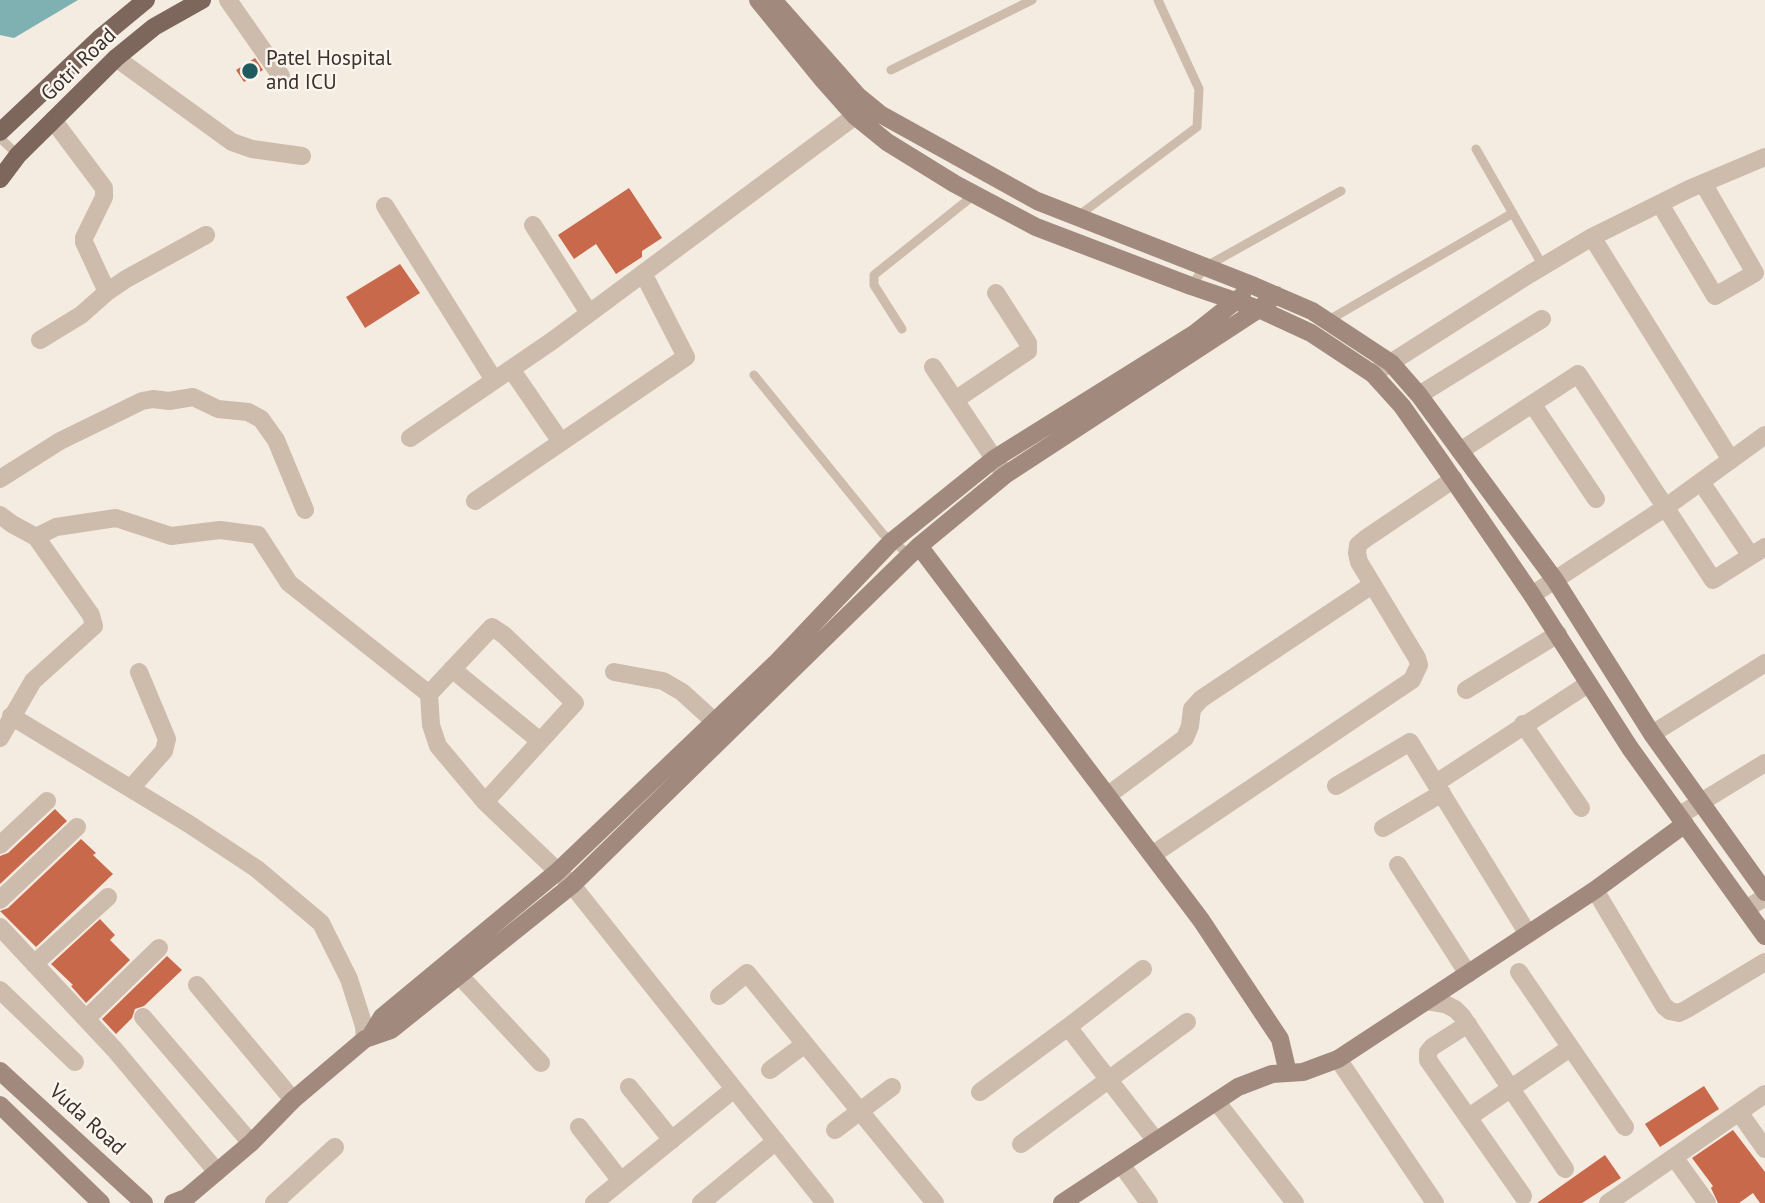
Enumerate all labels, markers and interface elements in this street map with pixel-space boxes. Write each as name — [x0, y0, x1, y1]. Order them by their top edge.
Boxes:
street label: Gotri Road — [36, 23, 122, 107]
place label: Patel Hospital and ICU — [266, 46, 392, 96]
marker: Patel Hospital and ICU — [240, 61, 260, 81]
street label: Vuda Road — [44, 1079, 130, 1161]

